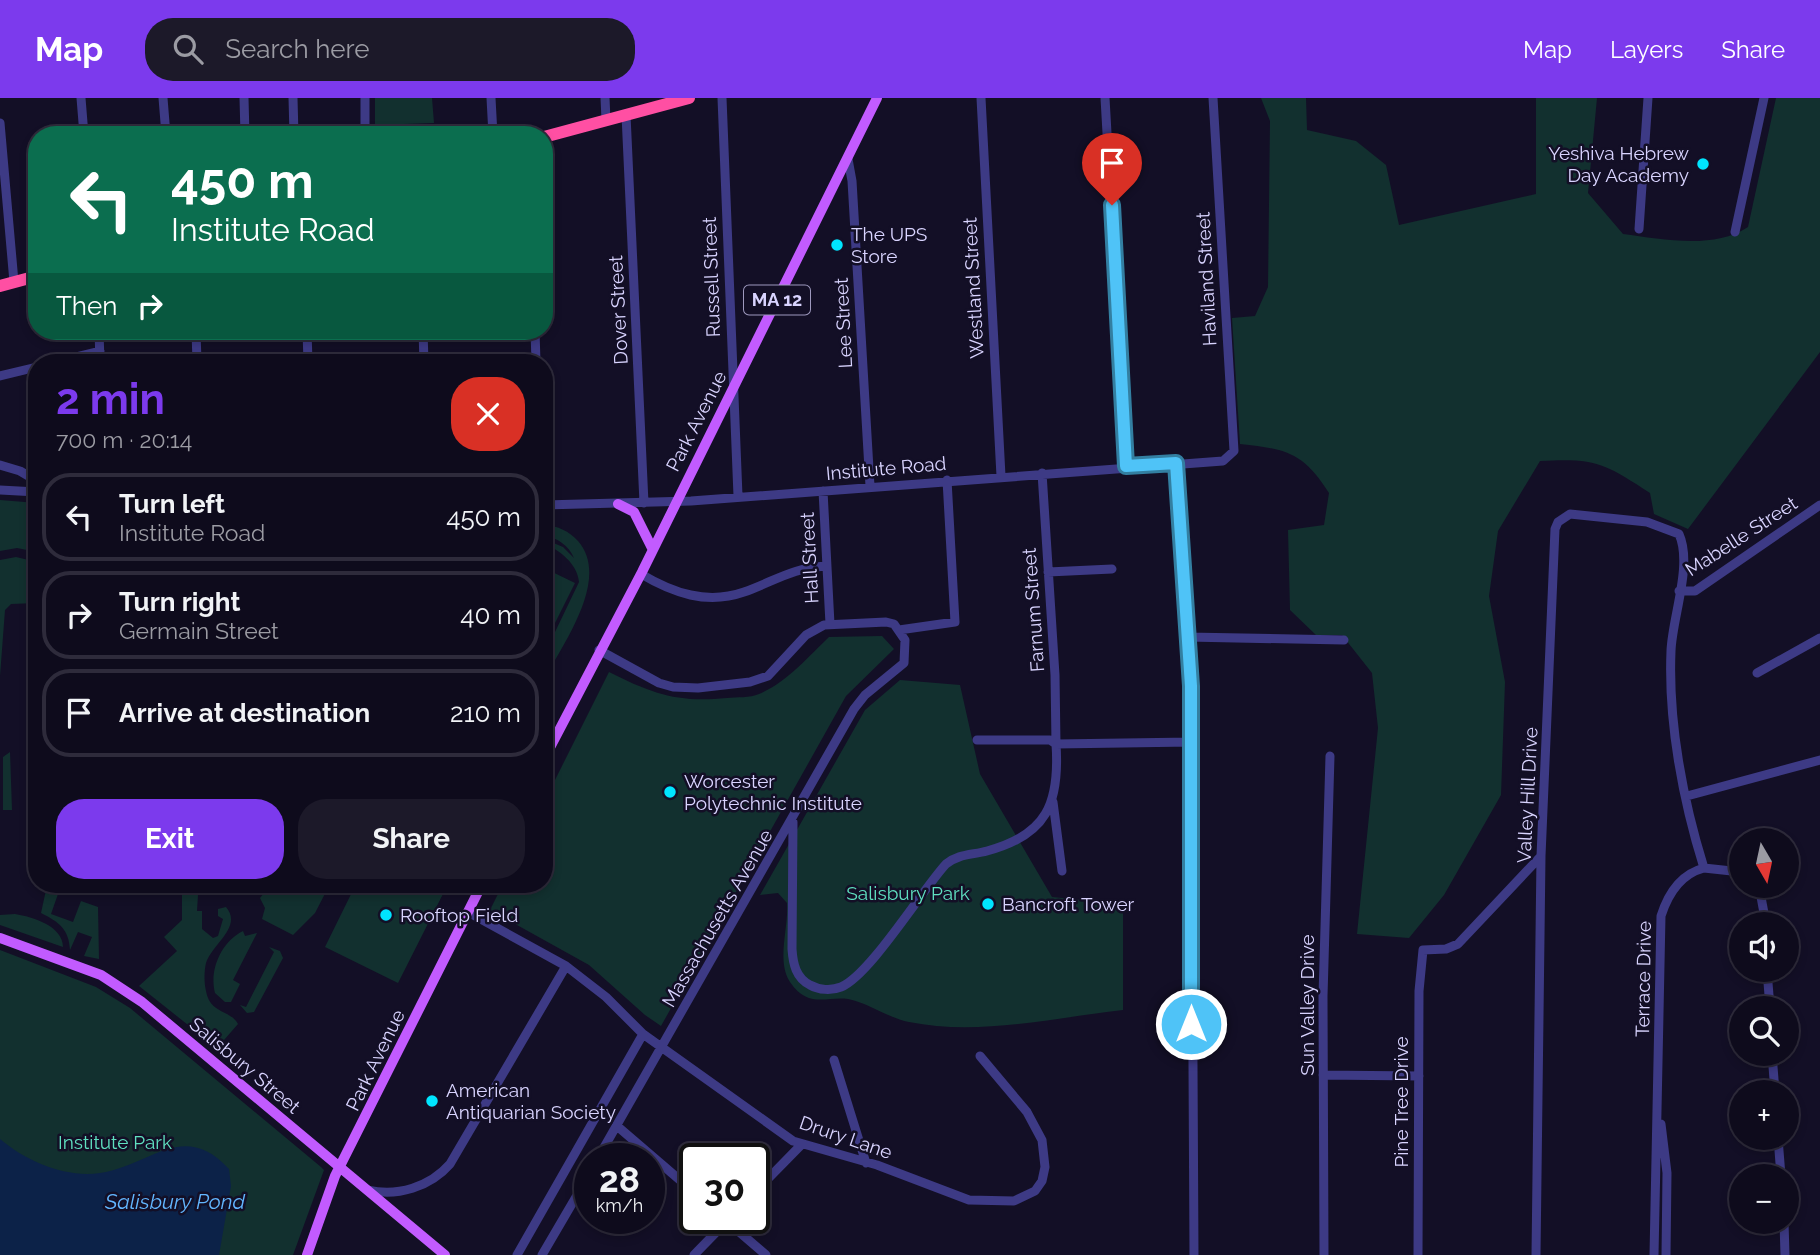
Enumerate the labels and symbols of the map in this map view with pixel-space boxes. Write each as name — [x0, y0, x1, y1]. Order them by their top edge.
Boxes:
pin — [1082, 133, 1142, 205]
place label: Yeshiva Hebrew Day Academy — [1548, 142, 1690, 186]
marker: Yeshiva Hebrew Day Academy — [1695, 156, 1711, 172]
street label: Haviland Street — [1191, 211, 1220, 347]
street label: Russell Street — [698, 216, 724, 338]
street label: Westland Street — [958, 216, 988, 359]
place label: The UPS Store — [851, 223, 927, 267]
marker: The UPS Store — [829, 237, 845, 253]
street label: Dover Street — [604, 254, 632, 365]
street label: Lee Street — [830, 277, 856, 369]
road number: MA 12 — [744, 286, 810, 314]
street label: Park Avenue — [661, 367, 731, 475]
street label: Institute Road — [825, 452, 947, 484]
street label: Mabelle Street — [1681, 491, 1802, 580]
street label: Hall Street — [796, 511, 822, 604]
street label: Farnum Street — [1018, 547, 1048, 673]
street label: Valley Hill Drive — [1512, 726, 1542, 864]
place label: Worcester Polytechnic Institute — [684, 770, 862, 814]
marker: Worcester Polytechnic Institute — [662, 784, 678, 800]
street label: Massachusetts Avenue — [657, 825, 777, 1011]
north arrow — [1729, 828, 1799, 898]
park label: Salisbury Park — [846, 882, 970, 904]
place label: Bancroft Tower — [1002, 893, 1135, 915]
marker: Bancroft Tower — [980, 896, 996, 912]
place label: Rooftop Field — [400, 904, 518, 926]
marker: Rooftop Field — [378, 907, 394, 923]
street label: Terrace Drive — [1631, 921, 1655, 1037]
street label: Sun Valley Drive — [1296, 934, 1318, 1076]
position arrow — [1154, 987, 1228, 1061]
street label: Park Avenue — [341, 1006, 409, 1114]
street label: Salisbury Street — [185, 1012, 305, 1118]
street label: Pine Tree Drive — [1390, 1036, 1412, 1168]
place label: American Antiquarian Society — [446, 1079, 616, 1123]
marker: American Antiquarian Society — [424, 1093, 440, 1109]
street label: Drury Lane — [797, 1111, 895, 1163]
park label: Institute Park — [58, 1131, 172, 1153]
speed limit sign: 30 — [679, 1143, 770, 1234]
water label: Salisbury Pond — [104, 1189, 245, 1214]

